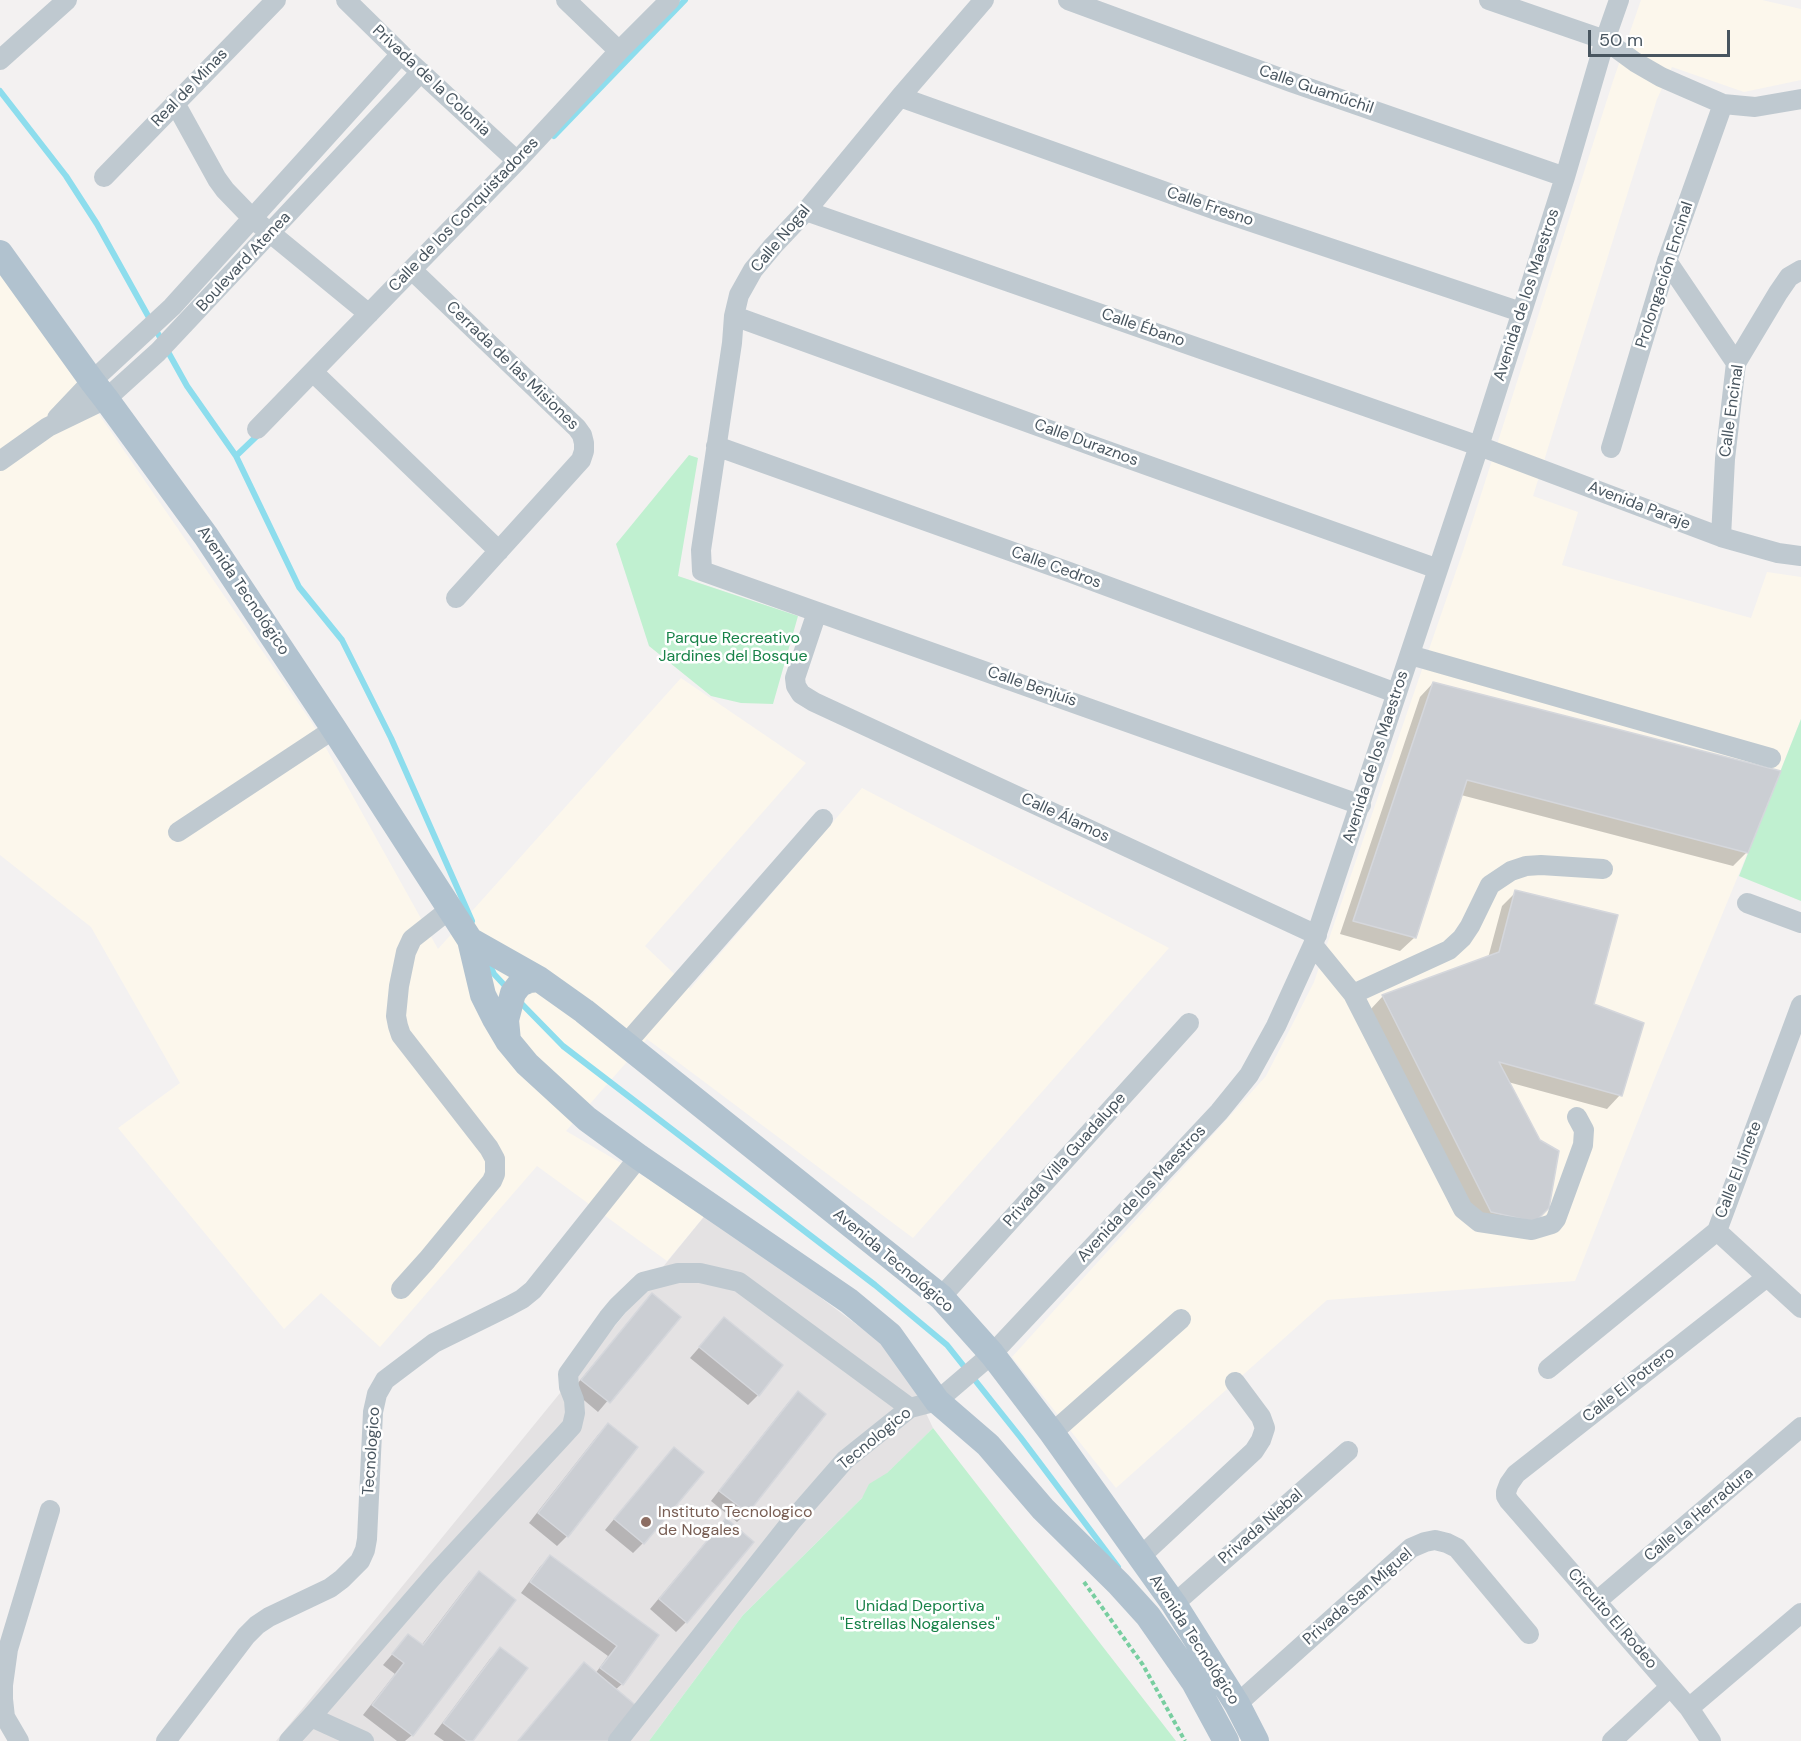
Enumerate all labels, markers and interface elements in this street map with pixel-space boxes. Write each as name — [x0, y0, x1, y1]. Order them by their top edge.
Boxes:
scale bar — [1591, 18, 1734, 56]
street label: Privada de la Colonia — [368, 21, 494, 141]
text: 50 m — [1599, 28, 1643, 52]
street label: Real de Minas — [148, 45, 232, 131]
street label: Calle Guamúchil — [1256, 61, 1376, 119]
street label: Calle de los Conquistadores — [385, 134, 543, 296]
street label: Calle Fresno — [1164, 183, 1256, 231]
street label: Prolongación Encinal — [1632, 199, 1698, 351]
street label: Calle Nogal — [747, 201, 815, 277]
street label: Avenida de los Maestros — [1490, 206, 1564, 384]
street label: Boulevard Atenea — [193, 208, 295, 316]
street label: Cerrada de las Misiones — [442, 298, 582, 434]
street label: Calle Ébano — [1099, 305, 1187, 351]
street label: Calle Encinal — [1716, 363, 1748, 459]
street label: Calle Duraznos — [1031, 415, 1141, 471]
street label: Avenida Paraje — [1585, 478, 1693, 534]
street label: Avenida Tecnológico — [193, 523, 293, 659]
street label: Calle Cedros — [1008, 543, 1104, 593]
park label: Parque Recreativo Jardines del Bosque — [658, 629, 808, 667]
street label: Calle Benjuís — [985, 663, 1079, 711]
street label: Avenida de los Maestros — [1339, 668, 1413, 846]
street label: Calle Álamos — [1018, 789, 1112, 847]
street label: Privada Villa Guadalupe — [1000, 1089, 1130, 1231]
street label: Calle El Jinete — [1712, 1119, 1766, 1221]
street label: Avenida de los Maestros — [1074, 1122, 1210, 1266]
street label: Avenida Tecnológico — [829, 1205, 957, 1317]
street label: Calle El Potrero — [1579, 1343, 1679, 1427]
street label: Tecnologico — [835, 1404, 915, 1474]
street label: Tecnologico — [359, 1406, 385, 1496]
street label: Calle La Herradura — [1641, 1464, 1757, 1566]
street label: Privada Niebal — [1215, 1485, 1307, 1569]
place label: Instituto Tecnologico de Nogales — [658, 1503, 813, 1541]
marker: Instituto Tecnologico de Nogales — [639, 1515, 653, 1529]
street label: Privada San Miguel — [1300, 1544, 1416, 1650]
street label: Circuito El Rodeo — [1563, 1565, 1661, 1673]
street label: Avenida Tecnológico — [1145, 1571, 1243, 1709]
park label: Unidad Deportiva "Estrellas Nogalenses" — [840, 1597, 1000, 1635]

